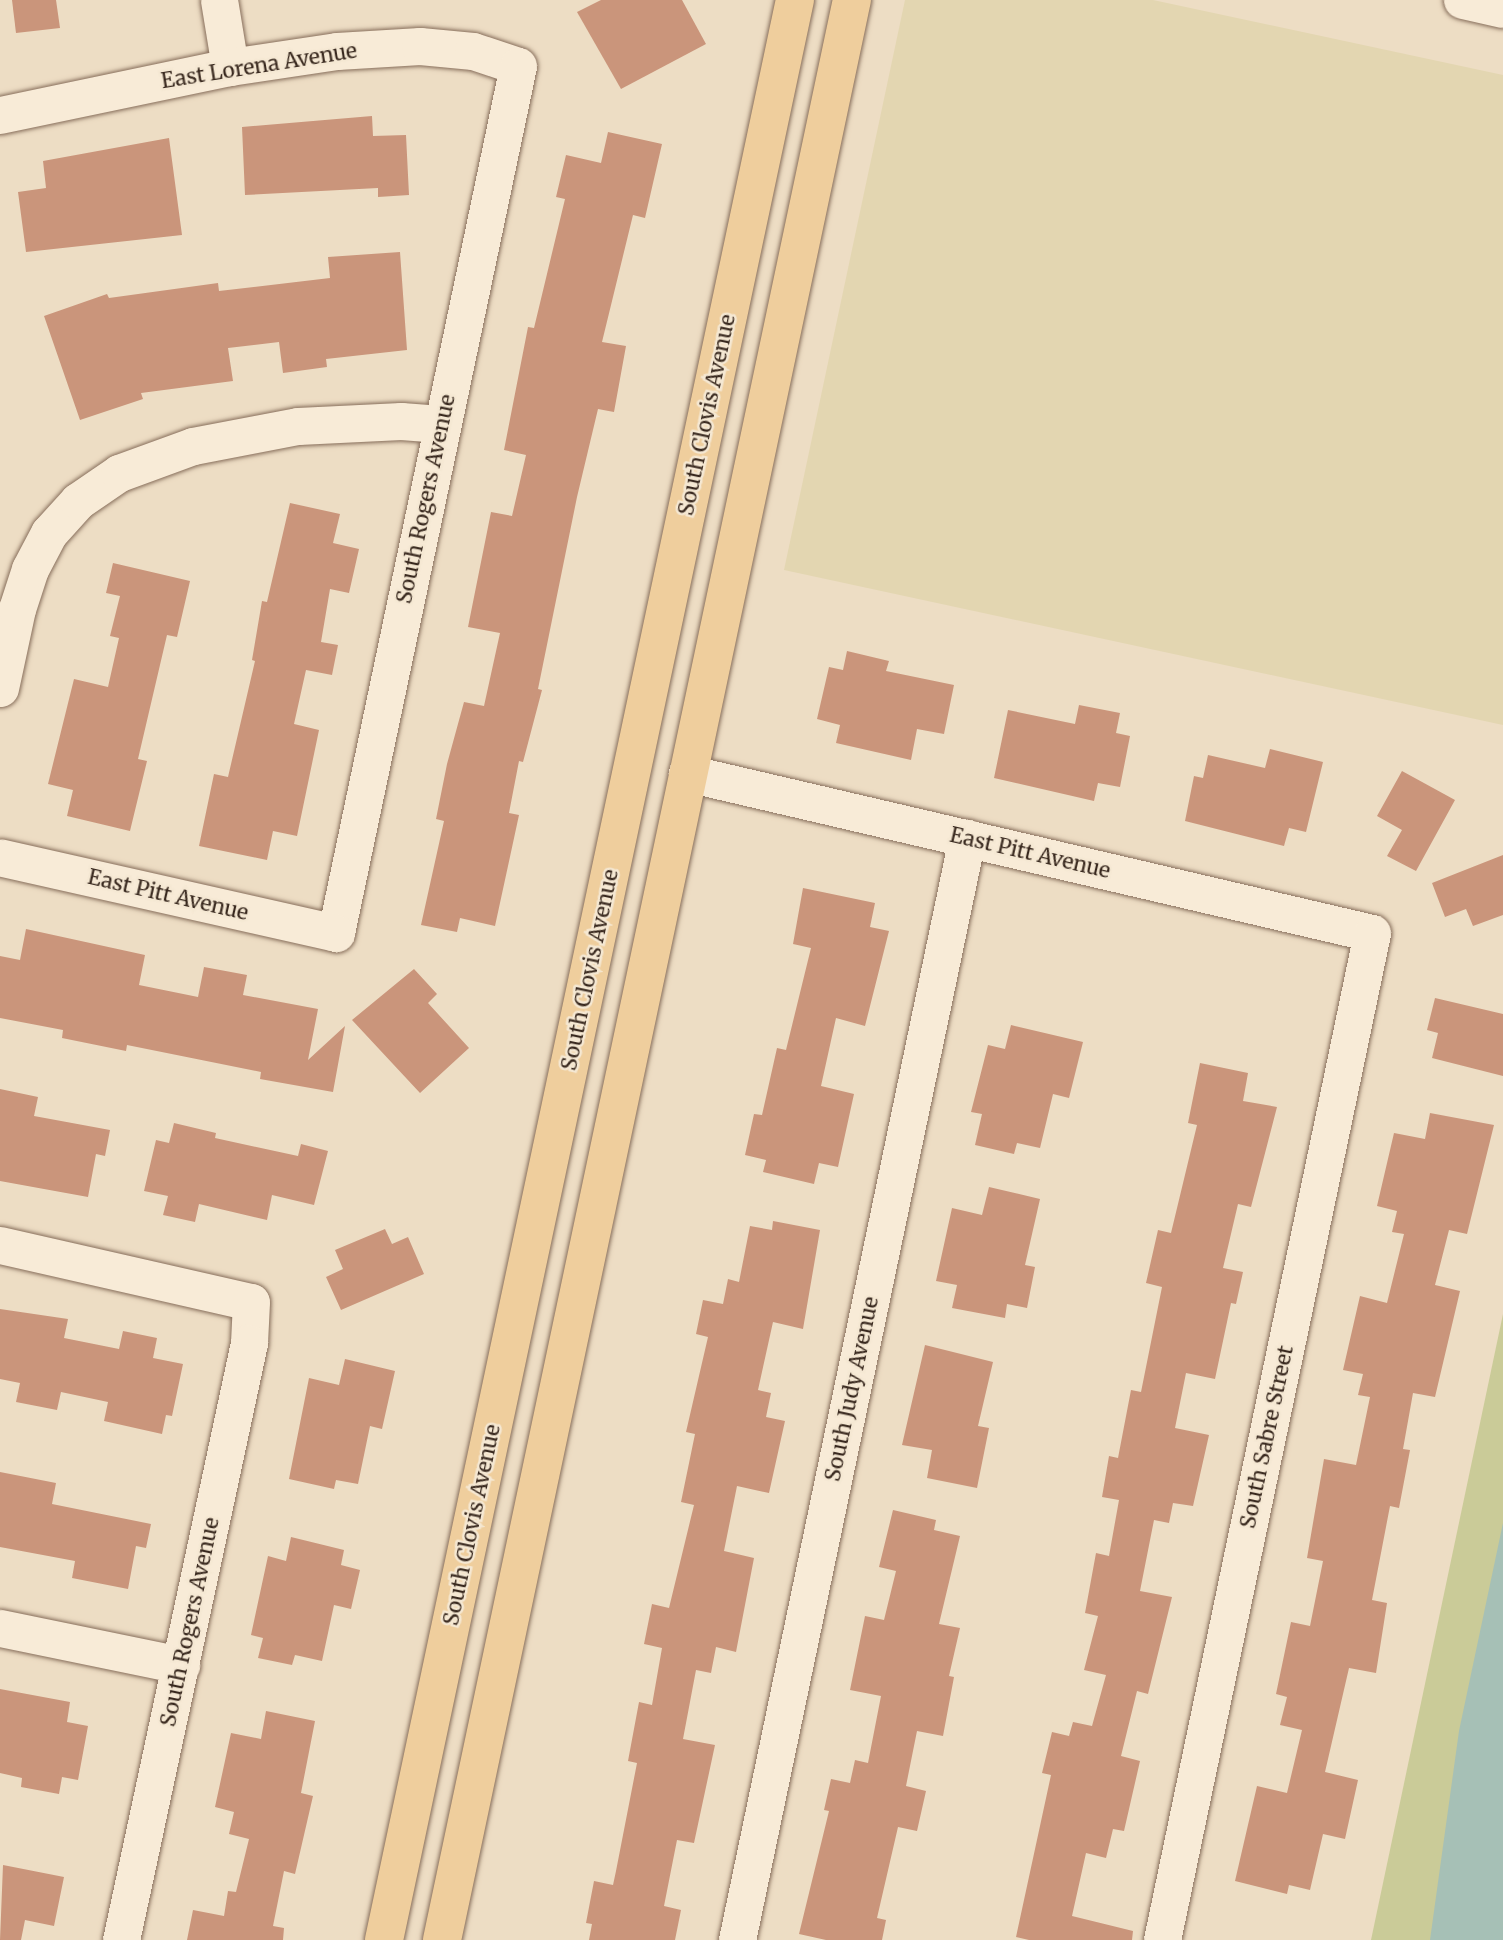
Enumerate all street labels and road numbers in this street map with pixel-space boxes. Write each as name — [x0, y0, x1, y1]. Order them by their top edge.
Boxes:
street label: East Lorena Avenue — [159, 38, 359, 94]
street label: South Clovis Avenue — [673, 312, 741, 518]
street label: South Rogers Avenue — [392, 392, 460, 606]
street label: East Pitt Avenue — [947, 822, 1113, 884]
street label: East Pitt Avenue — [85, 864, 251, 926]
street label: South Clovis Avenue — [556, 867, 624, 1073]
street label: South Judy Avenue — [820, 1294, 884, 1484]
street label: South Sabre Street — [1235, 1343, 1299, 1531]
street label: South Clovis Avenue — [438, 1422, 506, 1628]
street label: South Rogers Avenue — [156, 1515, 224, 1729]

